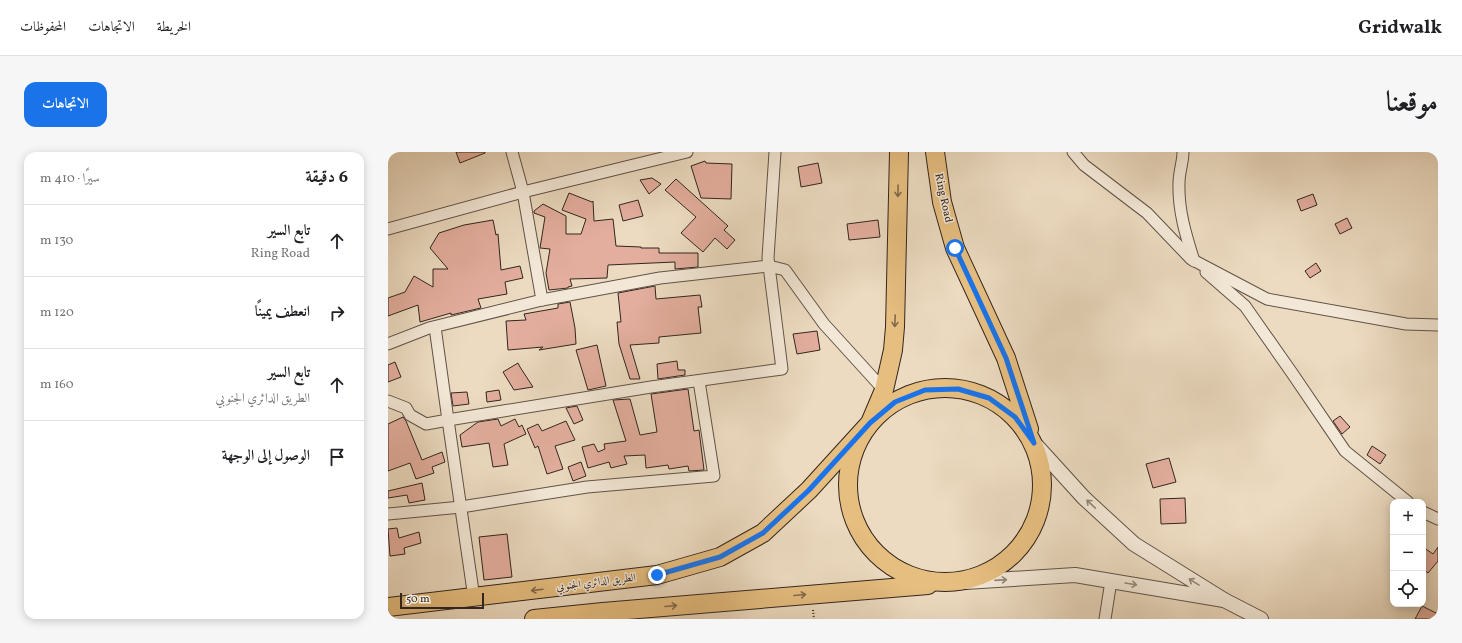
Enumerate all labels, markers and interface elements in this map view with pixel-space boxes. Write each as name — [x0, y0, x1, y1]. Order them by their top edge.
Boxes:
text: Gridwalk — [1358, 15, 1442, 41]
text: المحفوظات — [20, 18, 66, 37]
text: الاتجاهات — [88, 18, 135, 37]
text: الخريطة — [157, 18, 191, 37]
button: الاتجاهات — [24, 82, 107, 127]
text: موقعنا — [1386, 84, 1438, 123]
text: 6 دقيقة — [306, 166, 348, 189]
text: سيرًا · 410 m — [40, 170, 100, 188]
street label: Ring Road — [930, 172, 956, 224]
one-way arrow — [894, 184, 902, 197]
text: تابع السير — [268, 221, 310, 242]
icon: ahead — [326, 230, 348, 252]
text: 130 m — [40, 232, 73, 250]
route start — [946, 239, 964, 257]
text: Ring Road — [251, 245, 310, 263]
text: انعطف يمينًا — [255, 302, 310, 323]
icon: right — [326, 302, 348, 324]
text: 120 m — [40, 304, 74, 322]
one-way arrow — [891, 314, 899, 327]
text: تابع السير — [268, 363, 310, 384]
icon: ahead — [326, 374, 348, 396]
text: 160 m — [40, 376, 74, 394]
text: الطريق الدائري الجنوبي — [215, 390, 310, 408]
text: الوصول إلى الوجهة — [222, 446, 310, 467]
icon: arrive — [326, 446, 348, 468]
one-way arrow — [1086, 499, 1096, 508]
map controls — [1390, 499, 1426, 607]
button: + — [1390, 499, 1426, 535]
button: − — [1390, 535, 1426, 571]
route end — [648, 566, 666, 584]
street label: الطريق الدائري الجنوبي — [555, 571, 637, 595]
button: locate — [1390, 571, 1426, 607]
one-way arrow — [994, 576, 1007, 583]
one-way arrow — [1188, 577, 1200, 585]
one-way arrow — [1124, 580, 1137, 588]
one-way arrow — [531, 587, 544, 594]
scale bar — [400, 591, 484, 610]
text: 50 m — [406, 592, 430, 607]
one-way arrow — [793, 592, 806, 599]
one-way arrow — [664, 602, 677, 610]

